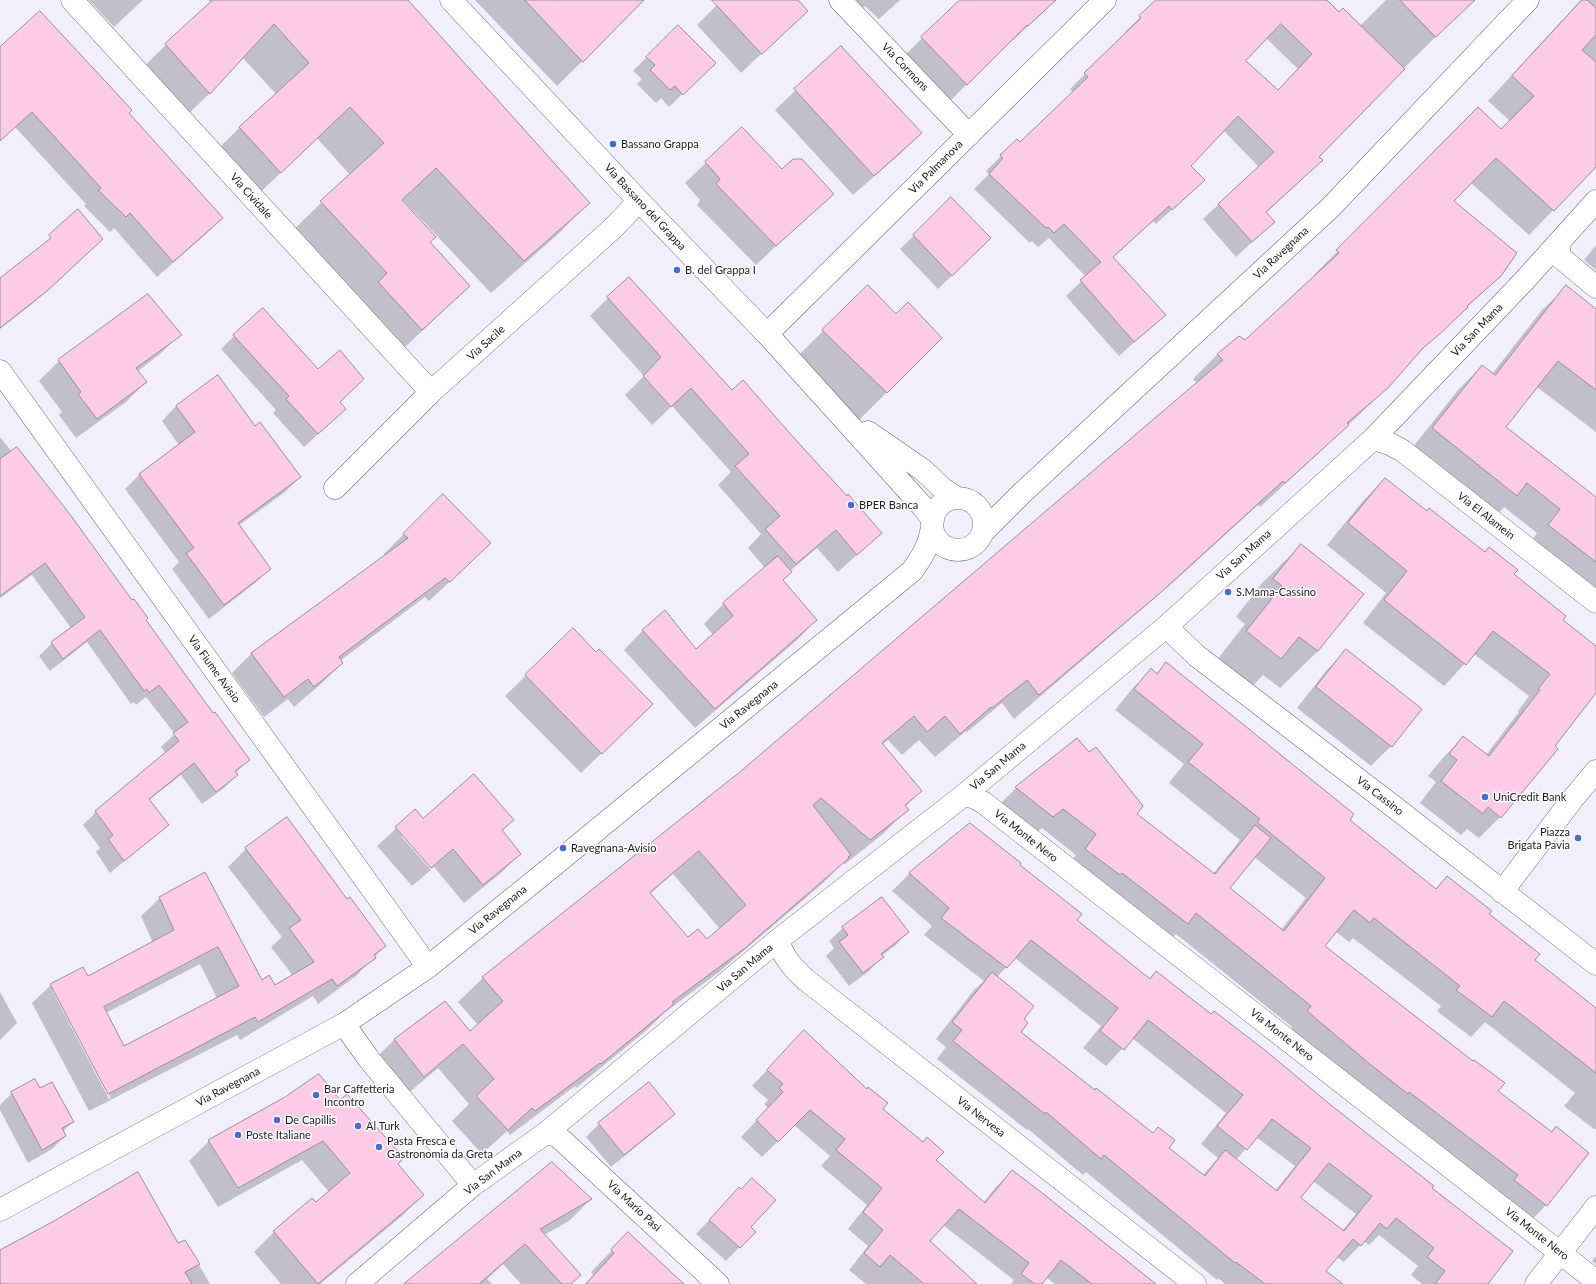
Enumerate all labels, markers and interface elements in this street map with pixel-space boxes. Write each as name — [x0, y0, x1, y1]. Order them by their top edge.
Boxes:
street label: Via Cormons — [879, 40, 931, 94]
place label: Bassano Grappa — [621, 137, 699, 151]
street label: Via Palmanova — [906, 137, 966, 197]
marker: Bassano Grappa — [608, 139, 618, 149]
street label: Via Bassano del Grappa — [601, 161, 689, 253]
street label: Via Cividale — [227, 171, 275, 221]
street label: Via Ravegnana — [1251, 224, 1311, 282]
place label: B. del Grappa I — [685, 263, 756, 277]
marker: B. del Grappa I — [672, 265, 682, 275]
street label: Via San Mama — [1448, 301, 1506, 359]
street label: Via Sacile — [464, 323, 508, 363]
street label: Via El Alamein — [1455, 489, 1517, 543]
place label: BPER Banca — [859, 498, 918, 512]
marker: BPER Banca — [846, 500, 856, 510]
street label: Via San Mama — [1214, 527, 1274, 583]
place label: S.Mama-Cassino — [1236, 585, 1316, 599]
marker: S.Mama-Cassino — [1223, 587, 1233, 597]
street label: Via Fiume Avisio — [185, 633, 243, 705]
street label: Via Ravegnana — [717, 678, 781, 732]
street label: Via San Mama — [967, 739, 1029, 793]
street label: Via Cassino — [1354, 774, 1406, 818]
place label: UniCredit Bank — [1493, 790, 1566, 804]
marker: UniCredit Bank — [1480, 792, 1490, 802]
street label: Via Monte Nero — [991, 807, 1061, 865]
place label: Piazza Brigata Pavia — [1507, 825, 1570, 851]
marker: Piazza Brigata Pavia — [1573, 833, 1583, 843]
place label: Ravegnana-Avisio — [571, 841, 656, 855]
marker: Ravegnana-Avisio — [558, 843, 568, 853]
street label: Via Ravegnana — [466, 883, 530, 937]
street label: Via San Mama — [714, 941, 776, 995]
street label: Via Monte Nero — [1247, 1006, 1317, 1064]
street label: Via Ravegnana — [194, 1065, 262, 1109]
place label: Bar Caffetteria Incontro — [324, 1082, 394, 1108]
marker: Bar Caffetteria Incontro — [311, 1090, 321, 1100]
street label: Via Nervesa — [954, 1094, 1008, 1140]
place label: De Capillis — [285, 1113, 336, 1127]
marker: De Capillis — [272, 1115, 282, 1125]
place label: Al Turk — [366, 1119, 400, 1133]
marker: Al Turk — [353, 1121, 363, 1131]
place label: Poste Italiane — [246, 1128, 311, 1142]
marker: Poste Italiane — [233, 1130, 243, 1140]
place label: Pasta Fresca e Gastronomia da Greta — [387, 1134, 493, 1160]
marker: Pasta Fresca e Gastronomia da Greta — [374, 1142, 384, 1152]
street label: Via San Mama — [462, 1146, 524, 1198]
street label: Via Mario Pasi — [604, 1178, 664, 1234]
street label: Via Monte Nero — [1502, 1205, 1572, 1263]

